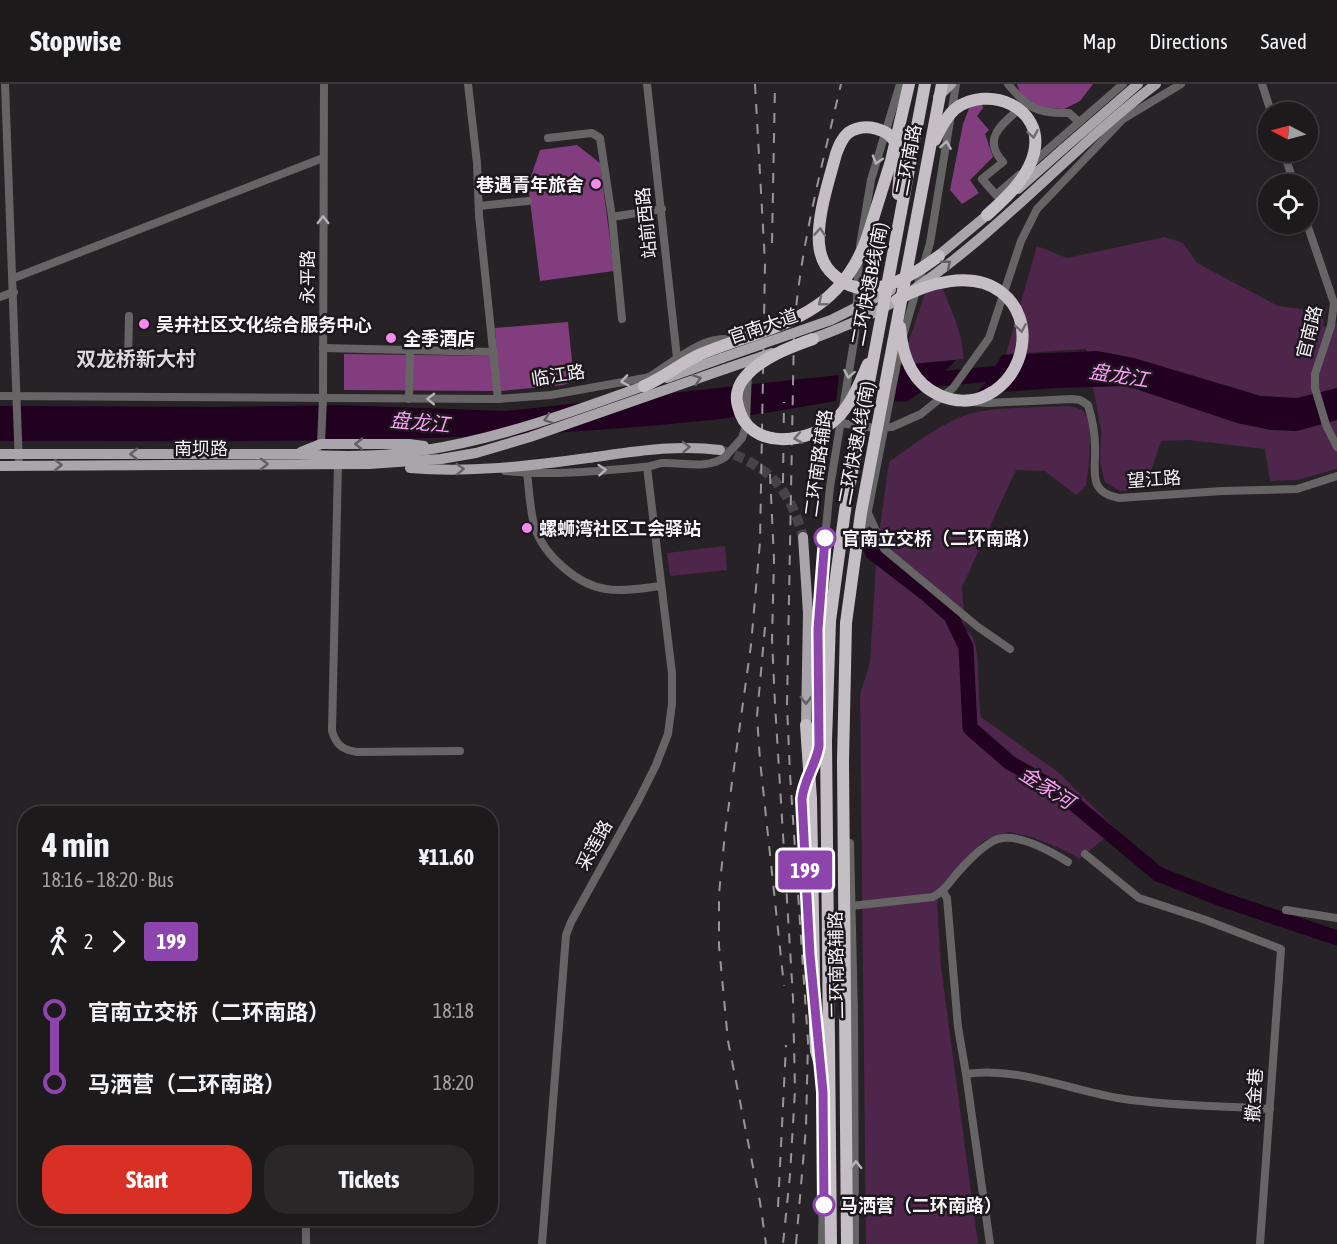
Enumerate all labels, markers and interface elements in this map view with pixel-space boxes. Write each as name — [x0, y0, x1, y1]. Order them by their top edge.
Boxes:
text: Stopwise — [30, 25, 121, 57]
text: Map — [1082, 29, 1116, 53]
text: Directions — [1149, 29, 1228, 53]
text: Saved — [1261, 29, 1307, 53]
north arrow — [1258, 102, 1318, 162]
map controls — [1258, 102, 1318, 234]
street label: 二环南路 — [891, 123, 925, 197]
one-way arrow — [1027, 129, 1039, 139]
one-way arrow — [940, 140, 952, 149]
one-way arrow — [872, 154, 884, 165]
place label: 巷遇青年旅舍 — [476, 174, 584, 195]
button: locate — [1258, 174, 1318, 234]
marker: 巷遇青年旅舍 — [589, 177, 603, 191]
street label: 站前西路 — [632, 186, 660, 260]
one-way arrow — [317, 216, 329, 225]
street label: 二环快速B线(南) — [847, 221, 891, 347]
one-way arrow — [813, 228, 826, 237]
street label: 永平路 — [297, 250, 318, 304]
one-way arrow — [941, 260, 952, 271]
one-way arrow — [818, 295, 829, 306]
street label: 官南路 — [1292, 303, 1326, 361]
street label: 官南大道 — [726, 304, 800, 348]
place label: 吴井社区文化综合服务中心 — [156, 314, 372, 335]
marker: 吴井社区文化综合服务中心 — [137, 317, 151, 331]
one-way arrow — [1014, 323, 1026, 332]
place label: 全季酒店 — [403, 328, 475, 349]
marker: 全季酒店 — [384, 331, 398, 345]
district label: 双龙桥新大村 — [76, 347, 196, 370]
water label: 盘龙江 — [1088, 359, 1152, 391]
street label: 临江路 — [530, 360, 586, 390]
one-way arrow — [843, 369, 855, 378]
one-way arrow — [620, 374, 629, 386]
one-way arrow — [691, 374, 702, 387]
street label: 二环快速A线(南) — [834, 379, 878, 507]
one-way arrow — [427, 393, 436, 405]
water label: 盘龙江 — [389, 408, 453, 436]
street label: 二环南路辅路 — [800, 408, 836, 518]
one-way arrow — [543, 412, 553, 425]
one-way arrow — [793, 431, 802, 443]
street label: 南坝路 — [174, 438, 228, 459]
one-way arrow — [354, 438, 363, 450]
one-way arrow — [681, 441, 690, 454]
one-way arrow — [130, 448, 139, 460]
one-way arrow — [259, 458, 268, 470]
one-way arrow — [54, 459, 63, 472]
one-way arrow — [455, 463, 464, 475]
one-way arrow — [598, 463, 607, 476]
street label: 望江路 — [1126, 467, 1182, 491]
place label: 螺蛳湾社区工会驿站 — [539, 518, 701, 539]
marker: 螺蛳湾社区工会驿站 — [520, 521, 534, 535]
marker: 官南立交桥（二环南路） — [814, 527, 836, 549]
place label: 官南立交桥（二环南路） — [842, 528, 1040, 549]
one-way arrow — [800, 696, 812, 705]
water label: 金家河 — [1016, 761, 1082, 815]
street label: 采莲路 — [572, 816, 616, 874]
text: 4 min — [42, 826, 109, 864]
text: ¥11.60 — [419, 844, 474, 870]
line badge: 199 — [770, 850, 840, 890]
text: 199 — [790, 858, 820, 882]
text: 18:16 – 18:20 · Bus — [42, 868, 174, 891]
street label: 二环南路辅路 — [825, 911, 847, 1019]
icon: walk — [42, 925, 75, 958]
icon: forward — [102, 925, 135, 958]
text: 199 — [156, 929, 186, 953]
text: 2 — [84, 930, 93, 953]
text: 官南立交桥（二环南路） — [88, 999, 330, 1025]
text: 18:18 — [433, 999, 474, 1022]
street label: 撒金巷 — [1242, 1067, 1266, 1123]
text: 马洒营（二环南路） — [88, 1071, 286, 1097]
text: 18:20 — [433, 1071, 474, 1094]
button: Start — [42, 1145, 252, 1214]
button: Tickets — [264, 1145, 474, 1214]
one-way arrow — [849, 1160, 862, 1169]
marker: 马洒营（二环南路） — [813, 1194, 835, 1216]
place label: 马洒营（二环南路） — [840, 1195, 1002, 1216]

